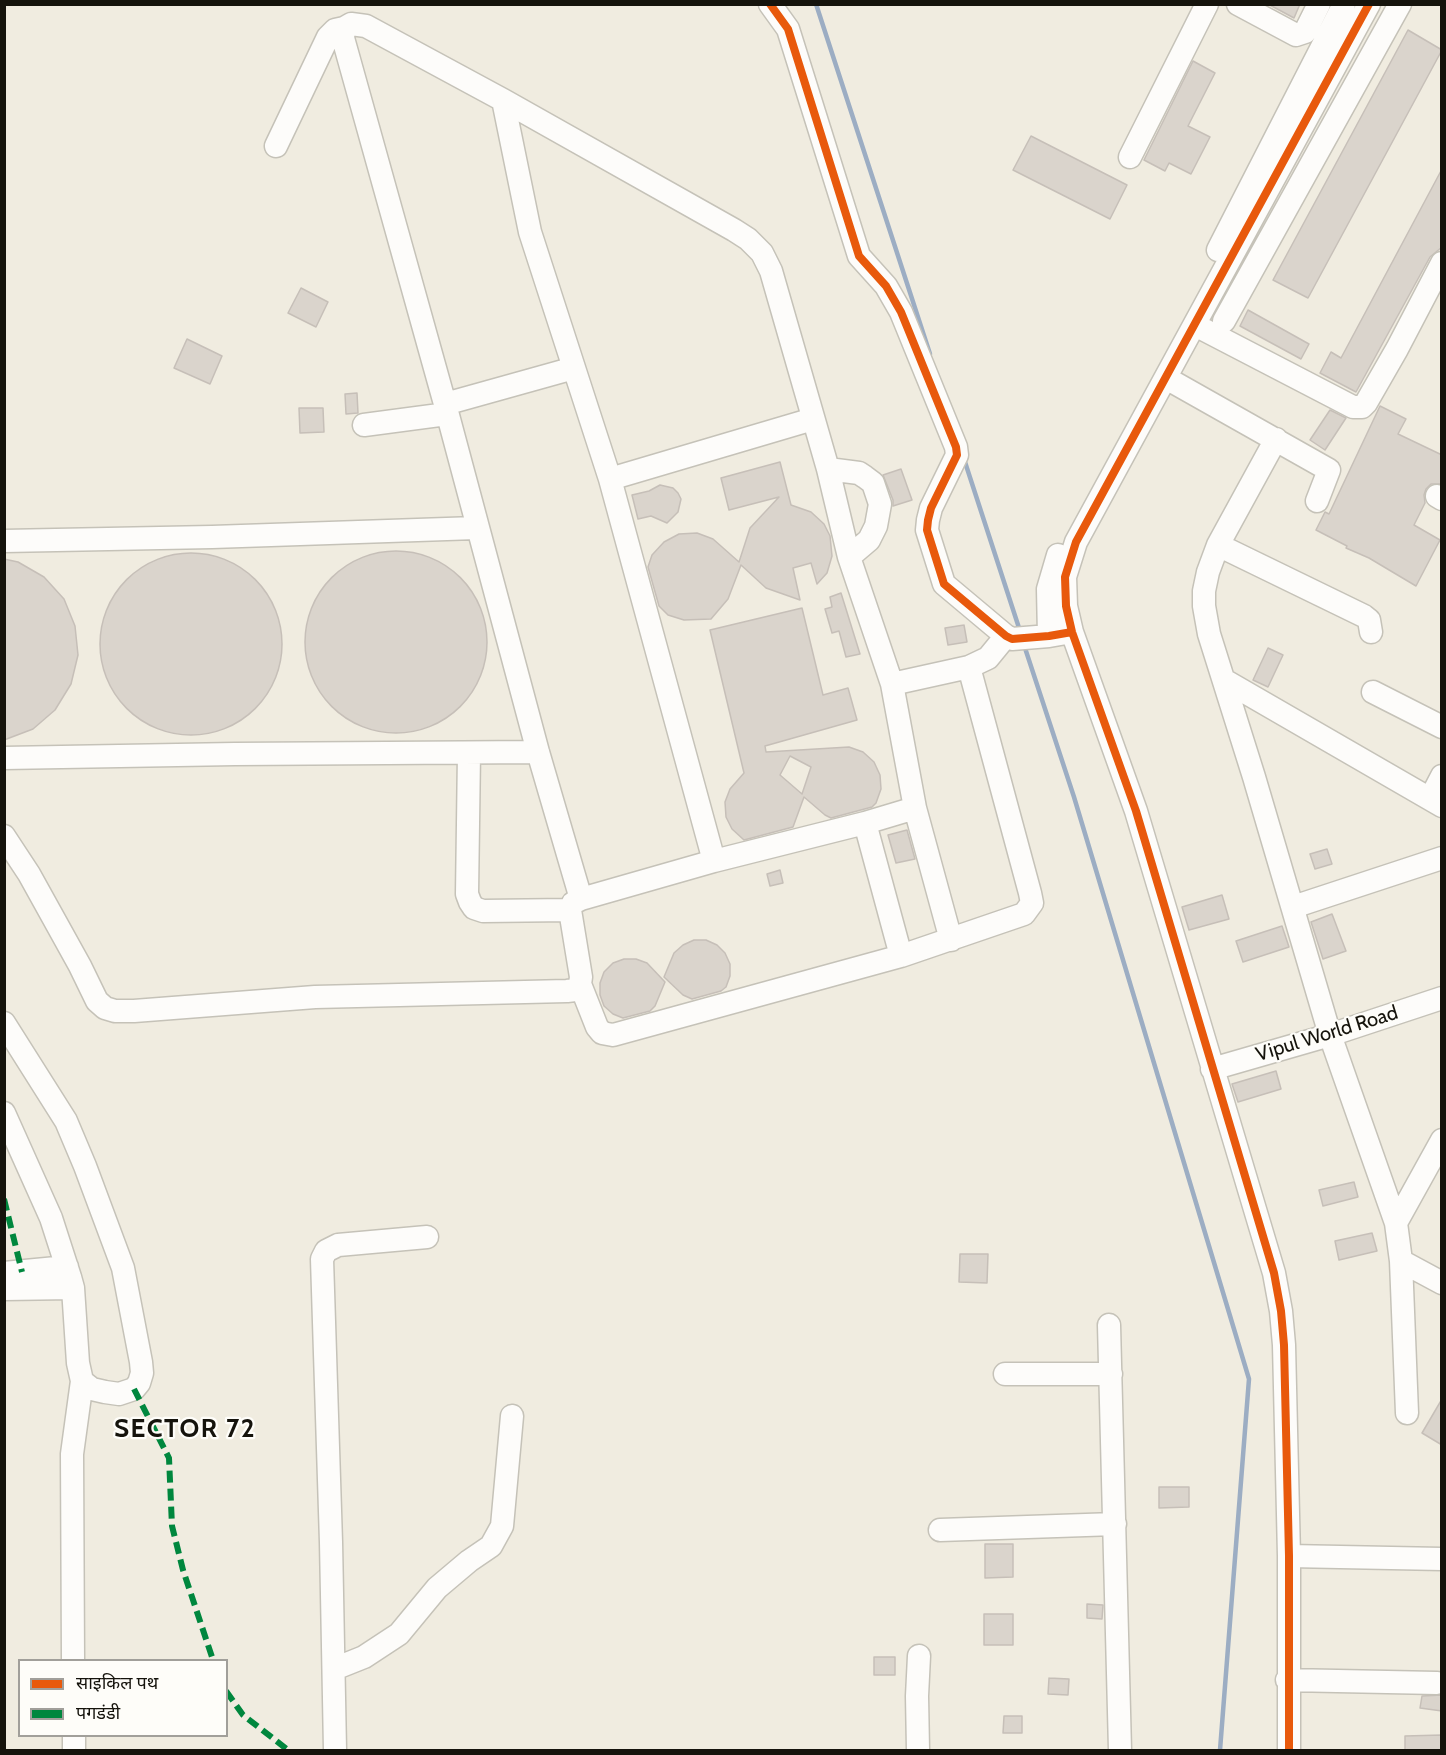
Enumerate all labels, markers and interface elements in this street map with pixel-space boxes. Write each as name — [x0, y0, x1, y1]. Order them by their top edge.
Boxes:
street label: Vipul World Road — [1253, 1001, 1401, 1067]
district label: SECTOR 72 — [114, 1413, 256, 1445]
legend — [18, 1659, 228, 1737]
text: साइकिल पथ — [76, 1672, 158, 1694]
text: पगडंडी — [76, 1702, 120, 1724]

